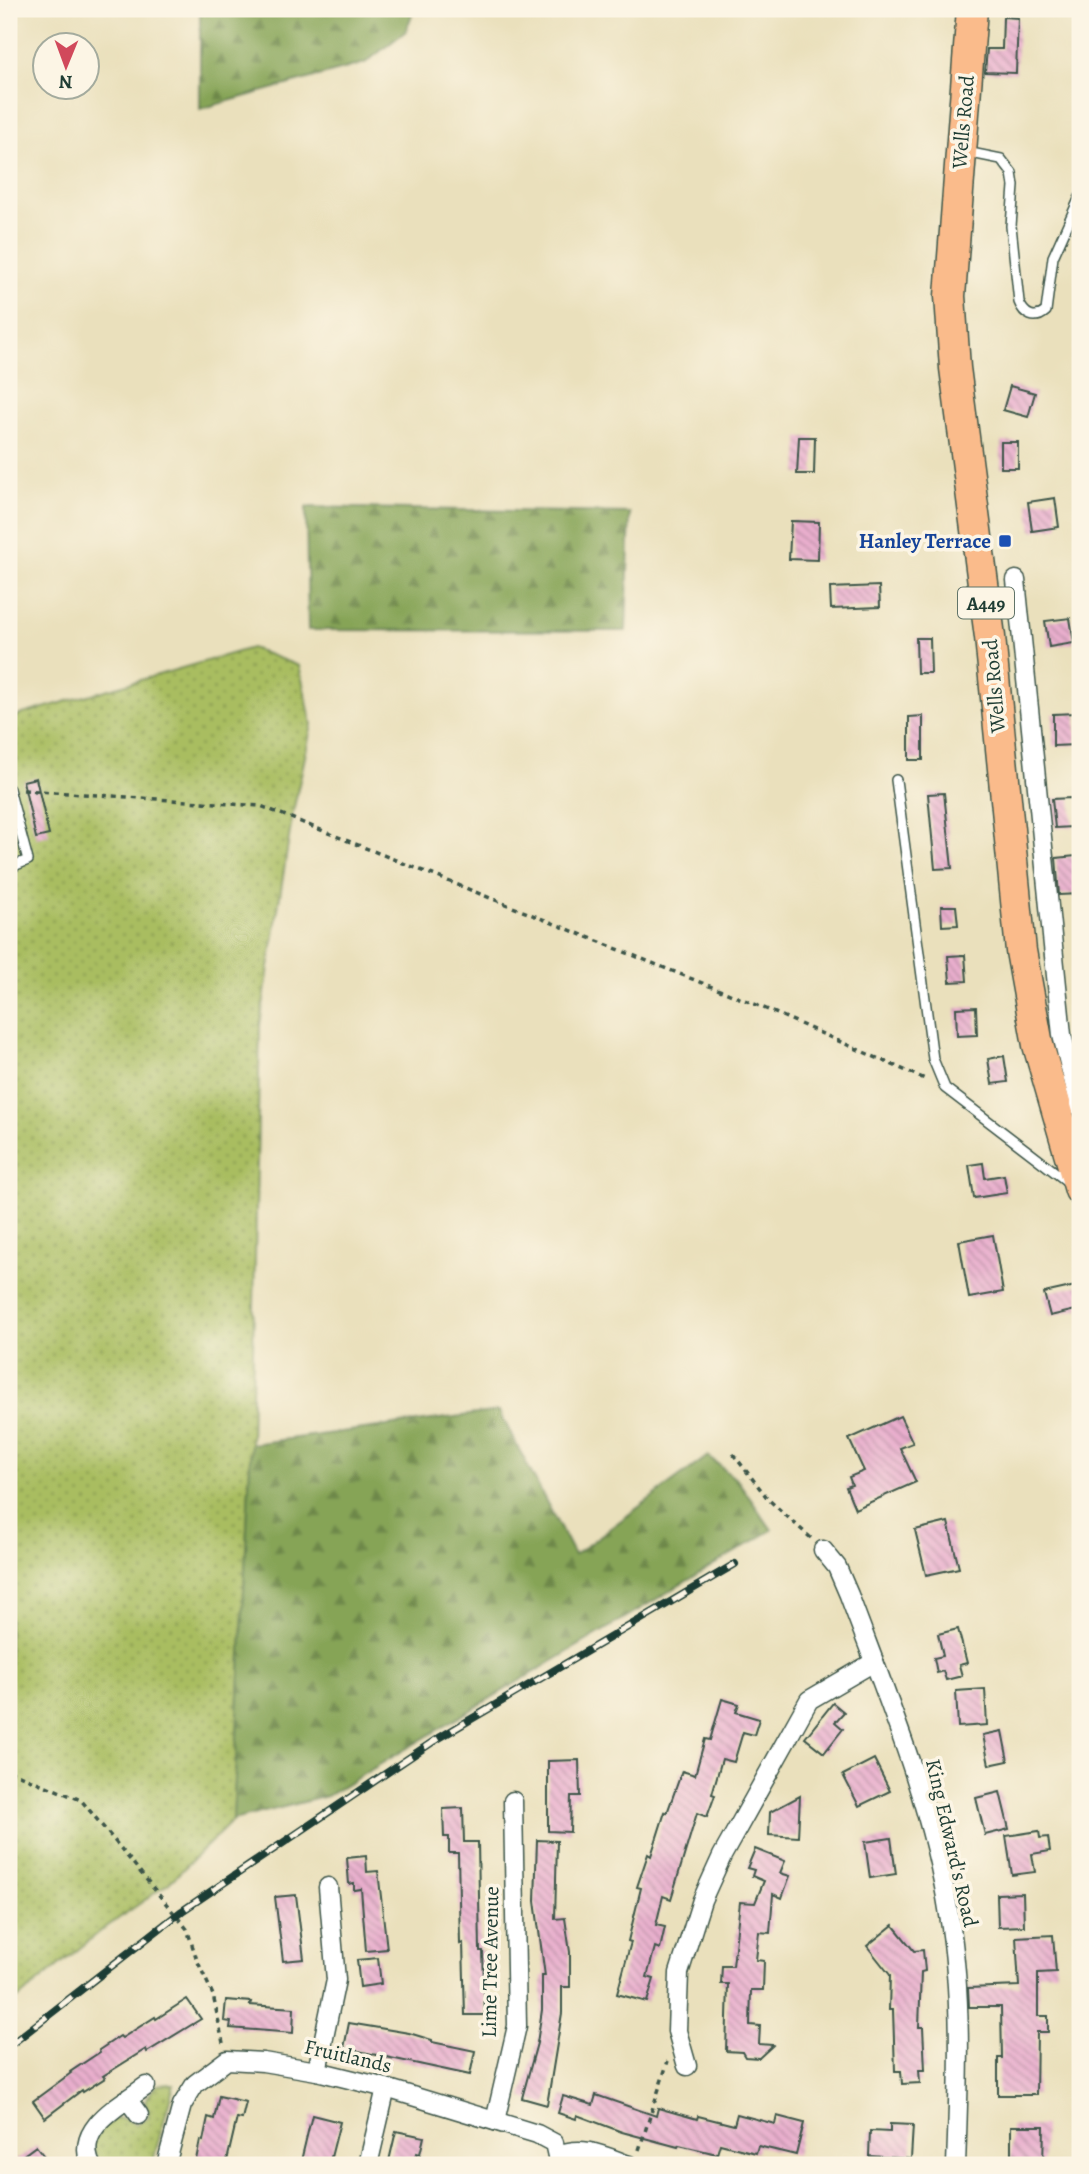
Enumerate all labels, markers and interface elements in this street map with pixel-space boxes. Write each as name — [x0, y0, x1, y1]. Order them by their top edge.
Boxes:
north arrow — [32, 32, 102, 102]
text: N — [58, 69, 73, 95]
street label: Wells Road — [945, 73, 981, 171]
place label: Hanley Terrace — [859, 527, 991, 555]
marker: Hanley Terrace — [997, 533, 1013, 549]
road number: A449 — [958, 588, 1014, 618]
street label: Wells Road — [976, 637, 1012, 735]
street label: King Edward's Road — [919, 1756, 985, 1931]
street label: Lime Tree Avenue — [475, 1886, 505, 2038]
street label: Fruitlands — [302, 2032, 394, 2080]

